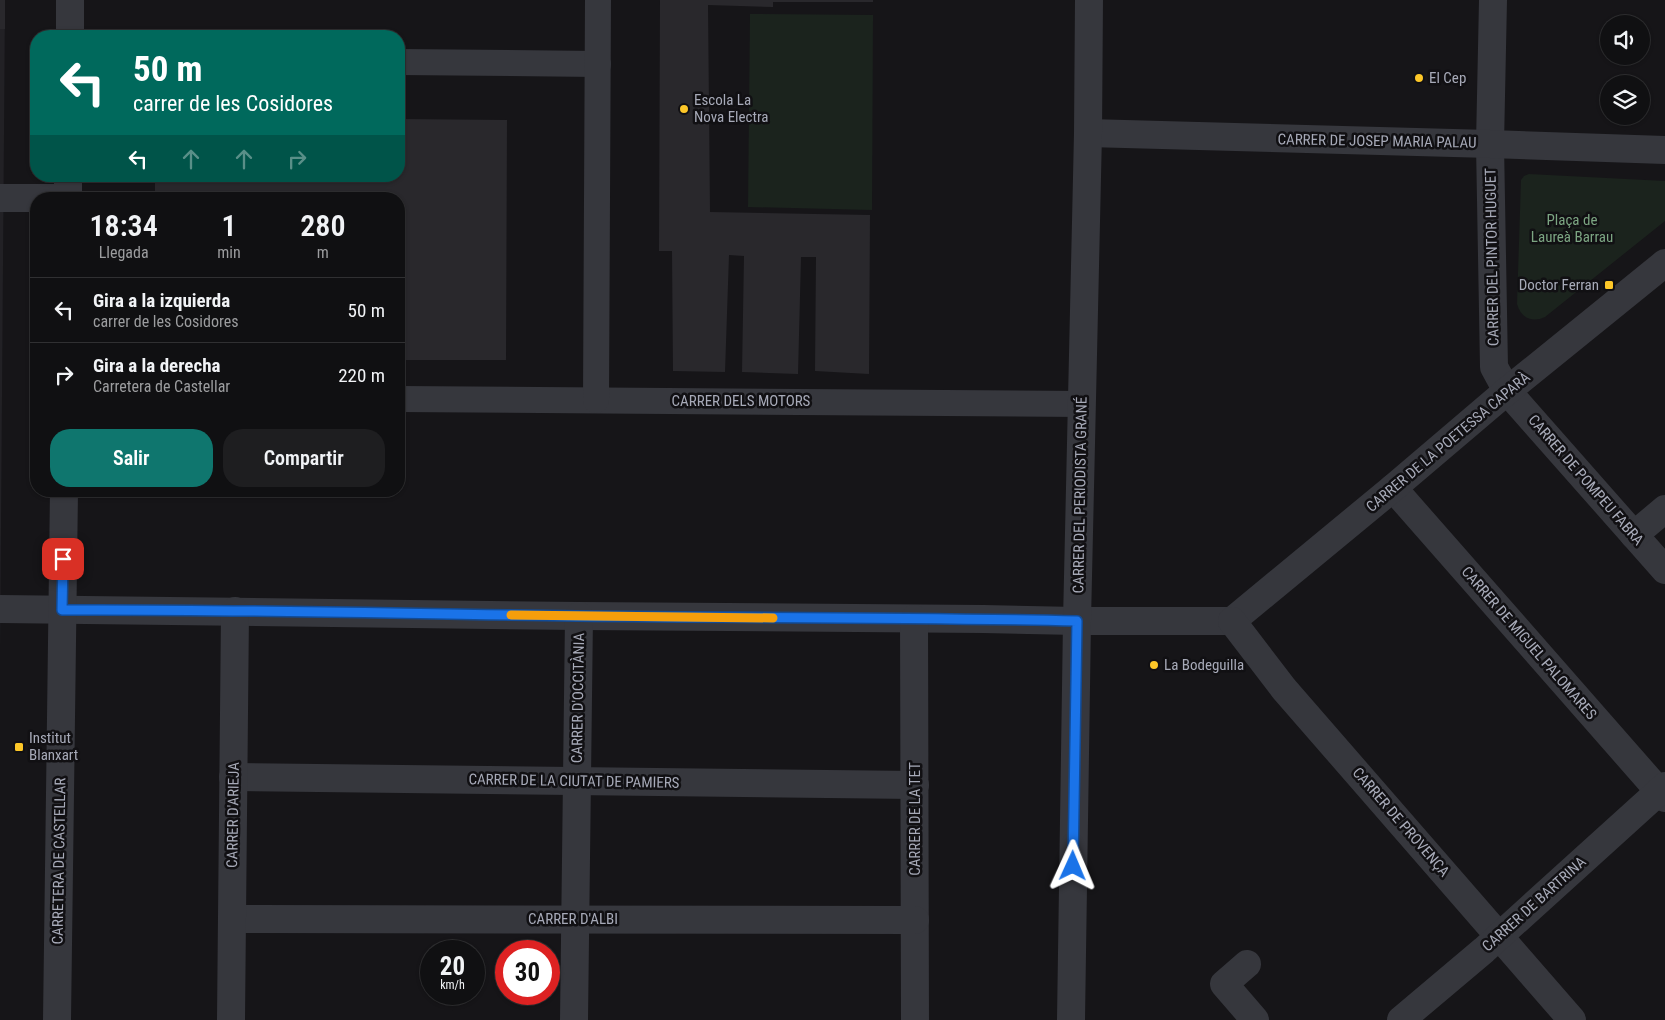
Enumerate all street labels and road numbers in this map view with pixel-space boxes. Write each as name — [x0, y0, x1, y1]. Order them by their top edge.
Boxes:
street label: CARRER DE JOSEP MARIA PALAU — [1277, 130, 1477, 152]
street label: CARRER DEL PINTOR HUGUET — [1481, 168, 1503, 346]
street label: CARRER DE LA POETESSA CAPARÀ — [1362, 368, 1534, 516]
street label: CARRER DELS MOTORS — [672, 392, 811, 410]
street label: CARRER DEL PERIODISTA GRANÉ — [1069, 397, 1091, 593]
street label: CARRER DE POMPEU FABRA — [1524, 411, 1648, 549]
street label: CARRER DE MIGUEL PALOMARES — [1458, 563, 1600, 723]
street label: CARRER D'OCCITÀNIA — [568, 632, 588, 763]
street label: CARRER D'ARIEJA — [223, 762, 243, 868]
street label: CARRER DE LA TET — [906, 762, 924, 876]
street label: CARRER DE PROVENÇA — [1349, 764, 1454, 881]
street label: CARRER DE LA CIUTAT DE PAMIERS — [468, 770, 680, 792]
street label: CARRETERA DE CASTELLAR — [49, 777, 69, 944]
street label: CARRER DE BARTRINA — [1478, 853, 1590, 955]
street label: CARRER D'ALBI — [528, 910, 618, 928]

